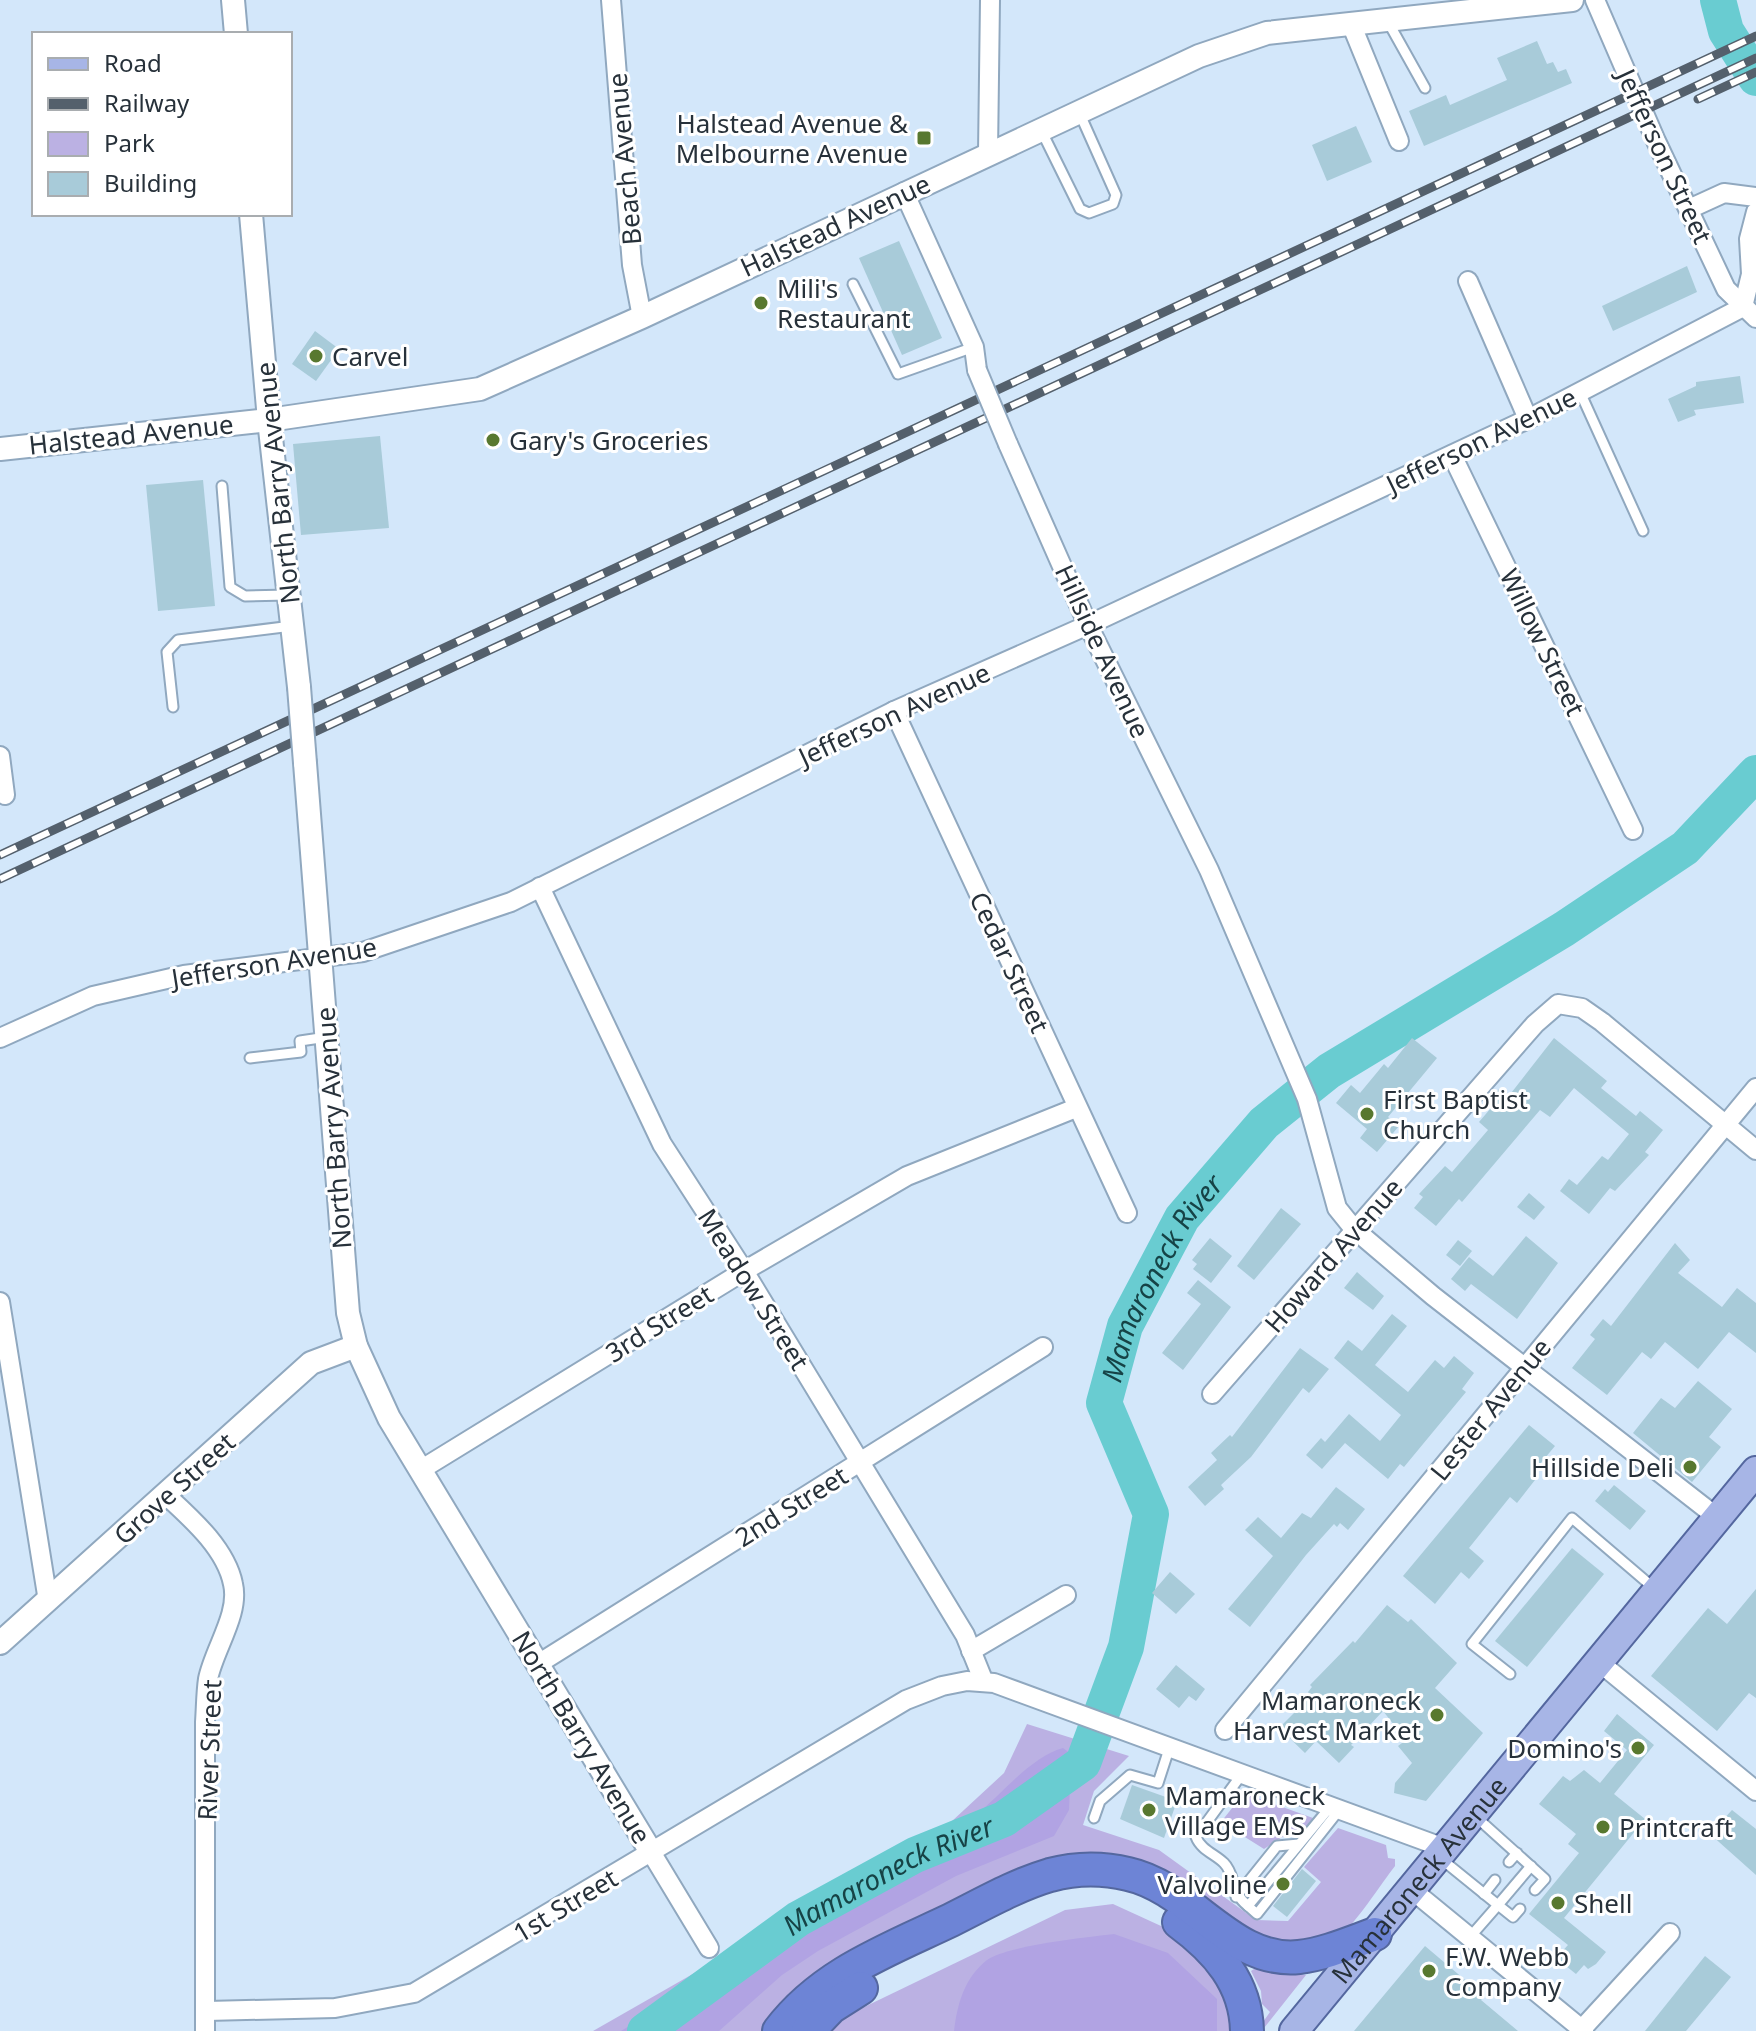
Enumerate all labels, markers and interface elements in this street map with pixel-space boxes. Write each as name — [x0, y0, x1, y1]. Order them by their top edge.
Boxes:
legend — [32, 32, 292, 216]
text: Road — [104, 46, 162, 79]
street label: Jefferson Street — [1608, 60, 1721, 249]
street label: Beach Avenue — [599, 71, 649, 247]
text: Railway — [104, 86, 190, 119]
place label: Halstead Avenue & Melbourne Avenue — [676, 105, 908, 171]
text: Park — [104, 126, 155, 159]
marker: Halstead Avenue & Melbourne Avenue — [915, 129, 933, 147]
street label: Halstead Avenue — [734, 165, 936, 285]
text: Building — [104, 166, 197, 199]
place label: Mili's Restaurant — [777, 270, 911, 336]
marker: Mili's Restaurant — [752, 294, 770, 312]
place label: Carvel — [332, 338, 408, 374]
marker: Carvel — [307, 347, 325, 365]
street label: North Barry Avenue — [246, 360, 308, 606]
street label: Jefferson Avenue — [1377, 378, 1582, 503]
street label: Halstead Avenue — [27, 405, 235, 463]
place label: Gary's Groceries — [509, 422, 708, 458]
marker: Gary's Groceries — [484, 431, 502, 449]
street label: Hillside Avenue — [1047, 559, 1159, 743]
street label: Willow Street — [1492, 563, 1594, 721]
street label: Jefferson Avenue — [790, 654, 996, 775]
street label: Cedar Street — [962, 886, 1058, 1038]
street label: Jefferson Avenue — [166, 928, 379, 996]
street label: North Barry Avenue — [307, 1006, 359, 1250]
place label: First Baptist Church — [1383, 1081, 1528, 1147]
marker: First Baptist Church — [1358, 1105, 1376, 1123]
water label: Mamaroneck River — [1092, 1164, 1232, 1386]
street label: Howard Avenue — [1256, 1170, 1410, 1340]
street label: Meadow Street — [690, 1202, 818, 1376]
street label: 3rd Street — [598, 1276, 720, 1370]
street label: Lester Avenue — [1421, 1330, 1559, 1488]
street label: Grove Street — [106, 1424, 242, 1552]
place label: Hillside Deli — [1531, 1449, 1674, 1485]
street label: 2nd Street — [728, 1457, 854, 1555]
marker: Hillside Deli — [1681, 1458, 1699, 1476]
street label: North Barry Avenue — [504, 1624, 660, 1850]
street label: River Street — [189, 1679, 229, 1821]
place label: Mamaroneck Harvest Market — [1233, 1682, 1421, 1748]
marker: Mamaroneck Harvest Market — [1428, 1706, 1446, 1724]
place label: Domino's — [1507, 1730, 1622, 1766]
marker: Domino's — [1629, 1739, 1647, 1757]
street label: Mamaroneck Avenue — [1323, 1769, 1515, 1991]
place label: Mamaroneck Village EMS — [1165, 1777, 1325, 1843]
marker: Mamaroneck Village EMS — [1140, 1801, 1158, 1819]
water label: Mamaroneck River — [774, 1806, 1001, 1943]
place label: Printcraft — [1619, 1809, 1733, 1845]
marker: Printcraft — [1594, 1818, 1612, 1836]
street label: 1st Street — [506, 1860, 624, 1950]
place label: Valvoline — [1158, 1866, 1267, 1902]
marker: Valvoline — [1274, 1875, 1292, 1893]
place label: Shell — [1574, 1885, 1632, 1921]
marker: Shell — [1549, 1894, 1567, 1912]
place label: F.W. Webb Company — [1445, 1938, 1569, 2004]
marker: F.W. Webb Company — [1420, 1962, 1438, 1980]

